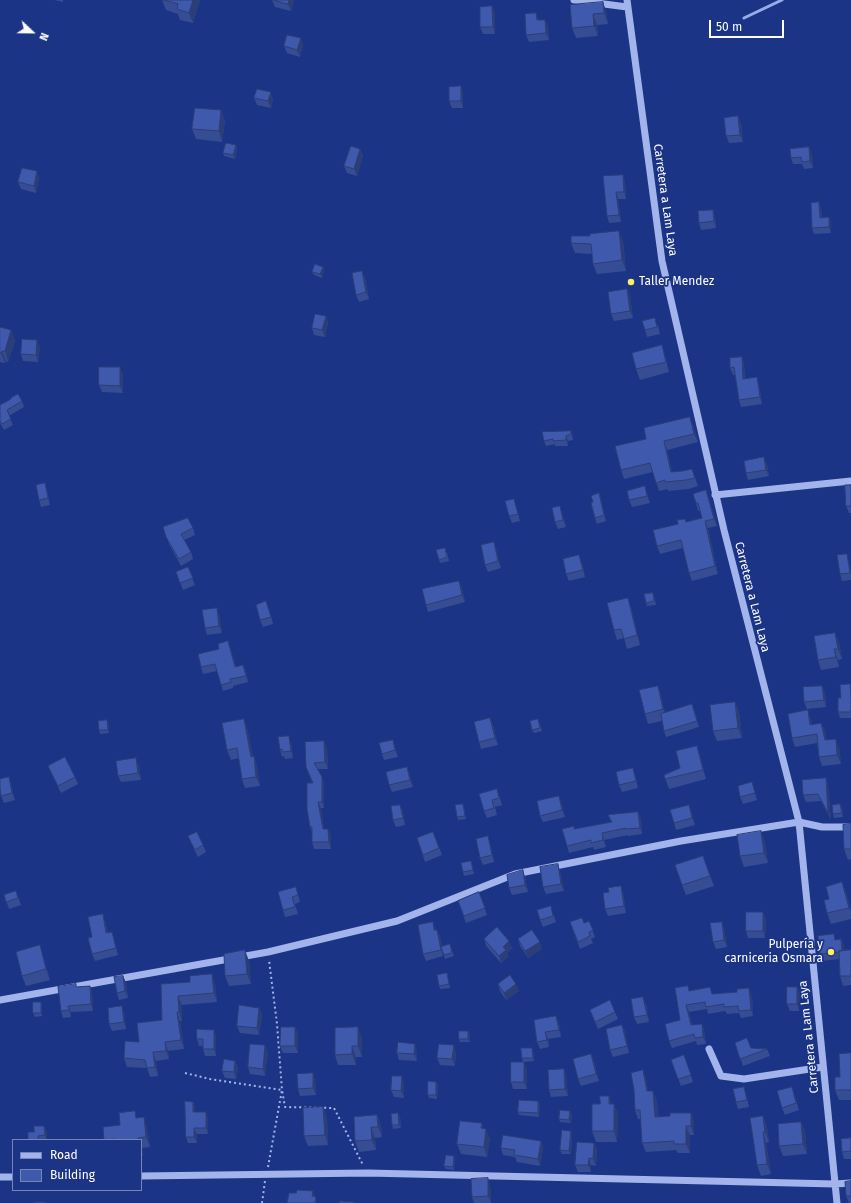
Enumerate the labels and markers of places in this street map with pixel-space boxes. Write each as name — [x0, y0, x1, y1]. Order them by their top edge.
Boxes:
place label: Taller Mendez — [639, 275, 714, 289]
marker: Taller Mendez — [626, 277, 636, 287]
place label: Pulpería y carniceria Osmara — [725, 938, 823, 966]
marker: Pulpería y carniceria Osmara — [826, 947, 836, 957]

